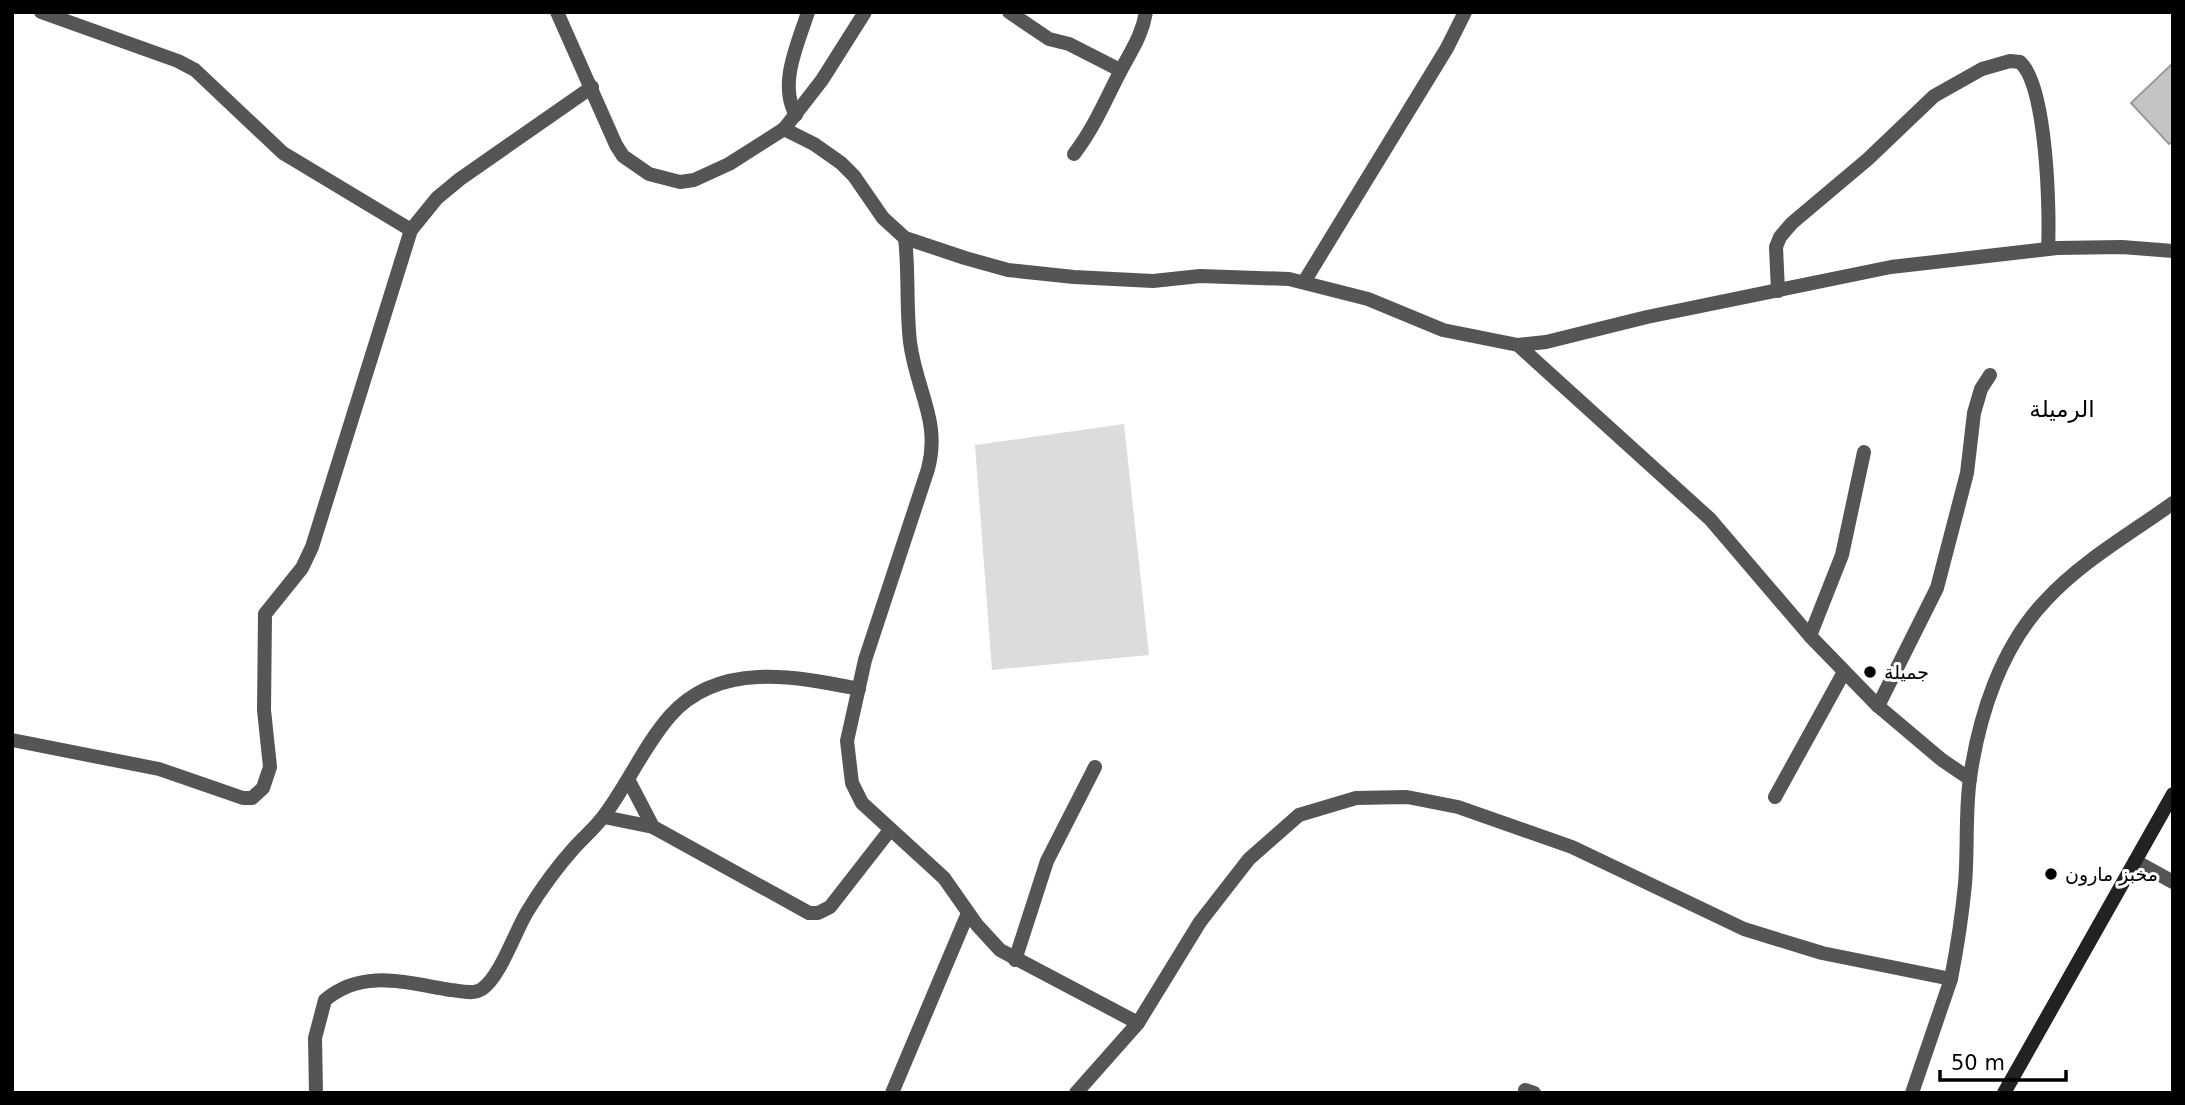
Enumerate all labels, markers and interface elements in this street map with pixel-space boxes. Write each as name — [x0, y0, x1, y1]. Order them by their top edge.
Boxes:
district label: الرميلة — [2029, 396, 2095, 423]
place label: جميلة — [1884, 661, 1929, 683]
marker: جميلة — [1862, 664, 1878, 680]
place label: مخبز مارون — [2065, 863, 2158, 886]
marker: مخبز مارون — [2043, 866, 2059, 882]
scale bar — [1940, 1038, 2066, 1082]
text: 50 m — [1951, 1051, 2005, 1075]

